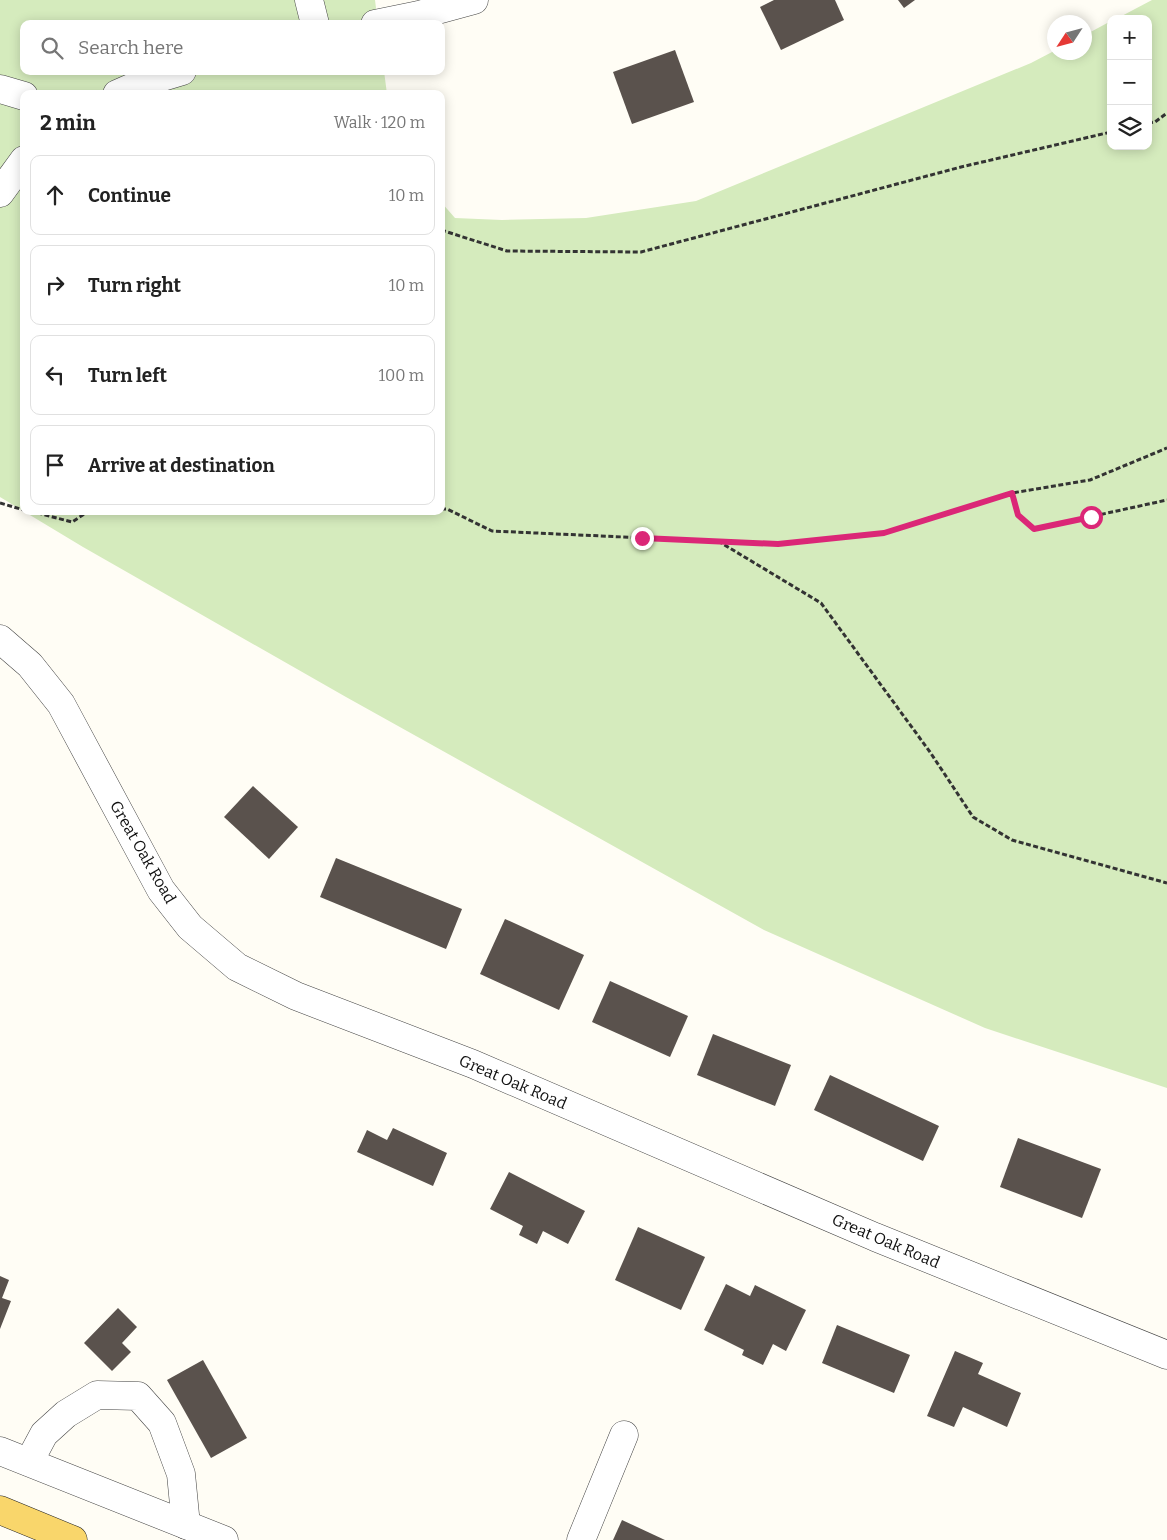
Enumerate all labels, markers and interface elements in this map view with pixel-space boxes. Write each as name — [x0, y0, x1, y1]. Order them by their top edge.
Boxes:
north arrow — [1047, 15, 1092, 60]
map controls — [1107, 15, 1152, 150]
button: + — [1107, 15, 1152, 60]
search box — [20, 20, 445, 75]
icon: search — [38, 34, 66, 62]
text: Search here — [78, 36, 183, 59]
button: − — [1107, 60, 1152, 105]
button: layers — [1107, 105, 1152, 150]
text: 2 min — [40, 110, 96, 136]
text: Walk · 120 m — [334, 113, 425, 132]
icon: ahead — [41, 181, 69, 209]
text: Continue — [88, 184, 171, 207]
text: 10 m — [389, 186, 424, 205]
icon: right — [41, 271, 69, 299]
text: Turn right — [88, 274, 181, 297]
text: 10 m — [389, 276, 424, 295]
icon: left — [41, 361, 69, 389]
text: Turn left — [88, 364, 167, 387]
text: 100 m — [379, 366, 424, 385]
icon: arrive — [41, 451, 69, 479]
text: Arrive at destination — [88, 454, 275, 477]
route start — [1080, 506, 1103, 529]
route end — [631, 527, 654, 550]
street label: Great Oak Road — [106, 797, 180, 907]
street label: Great Oak Road — [456, 1051, 570, 1113]
street label: Great Oak Road — [829, 1210, 943, 1272]

